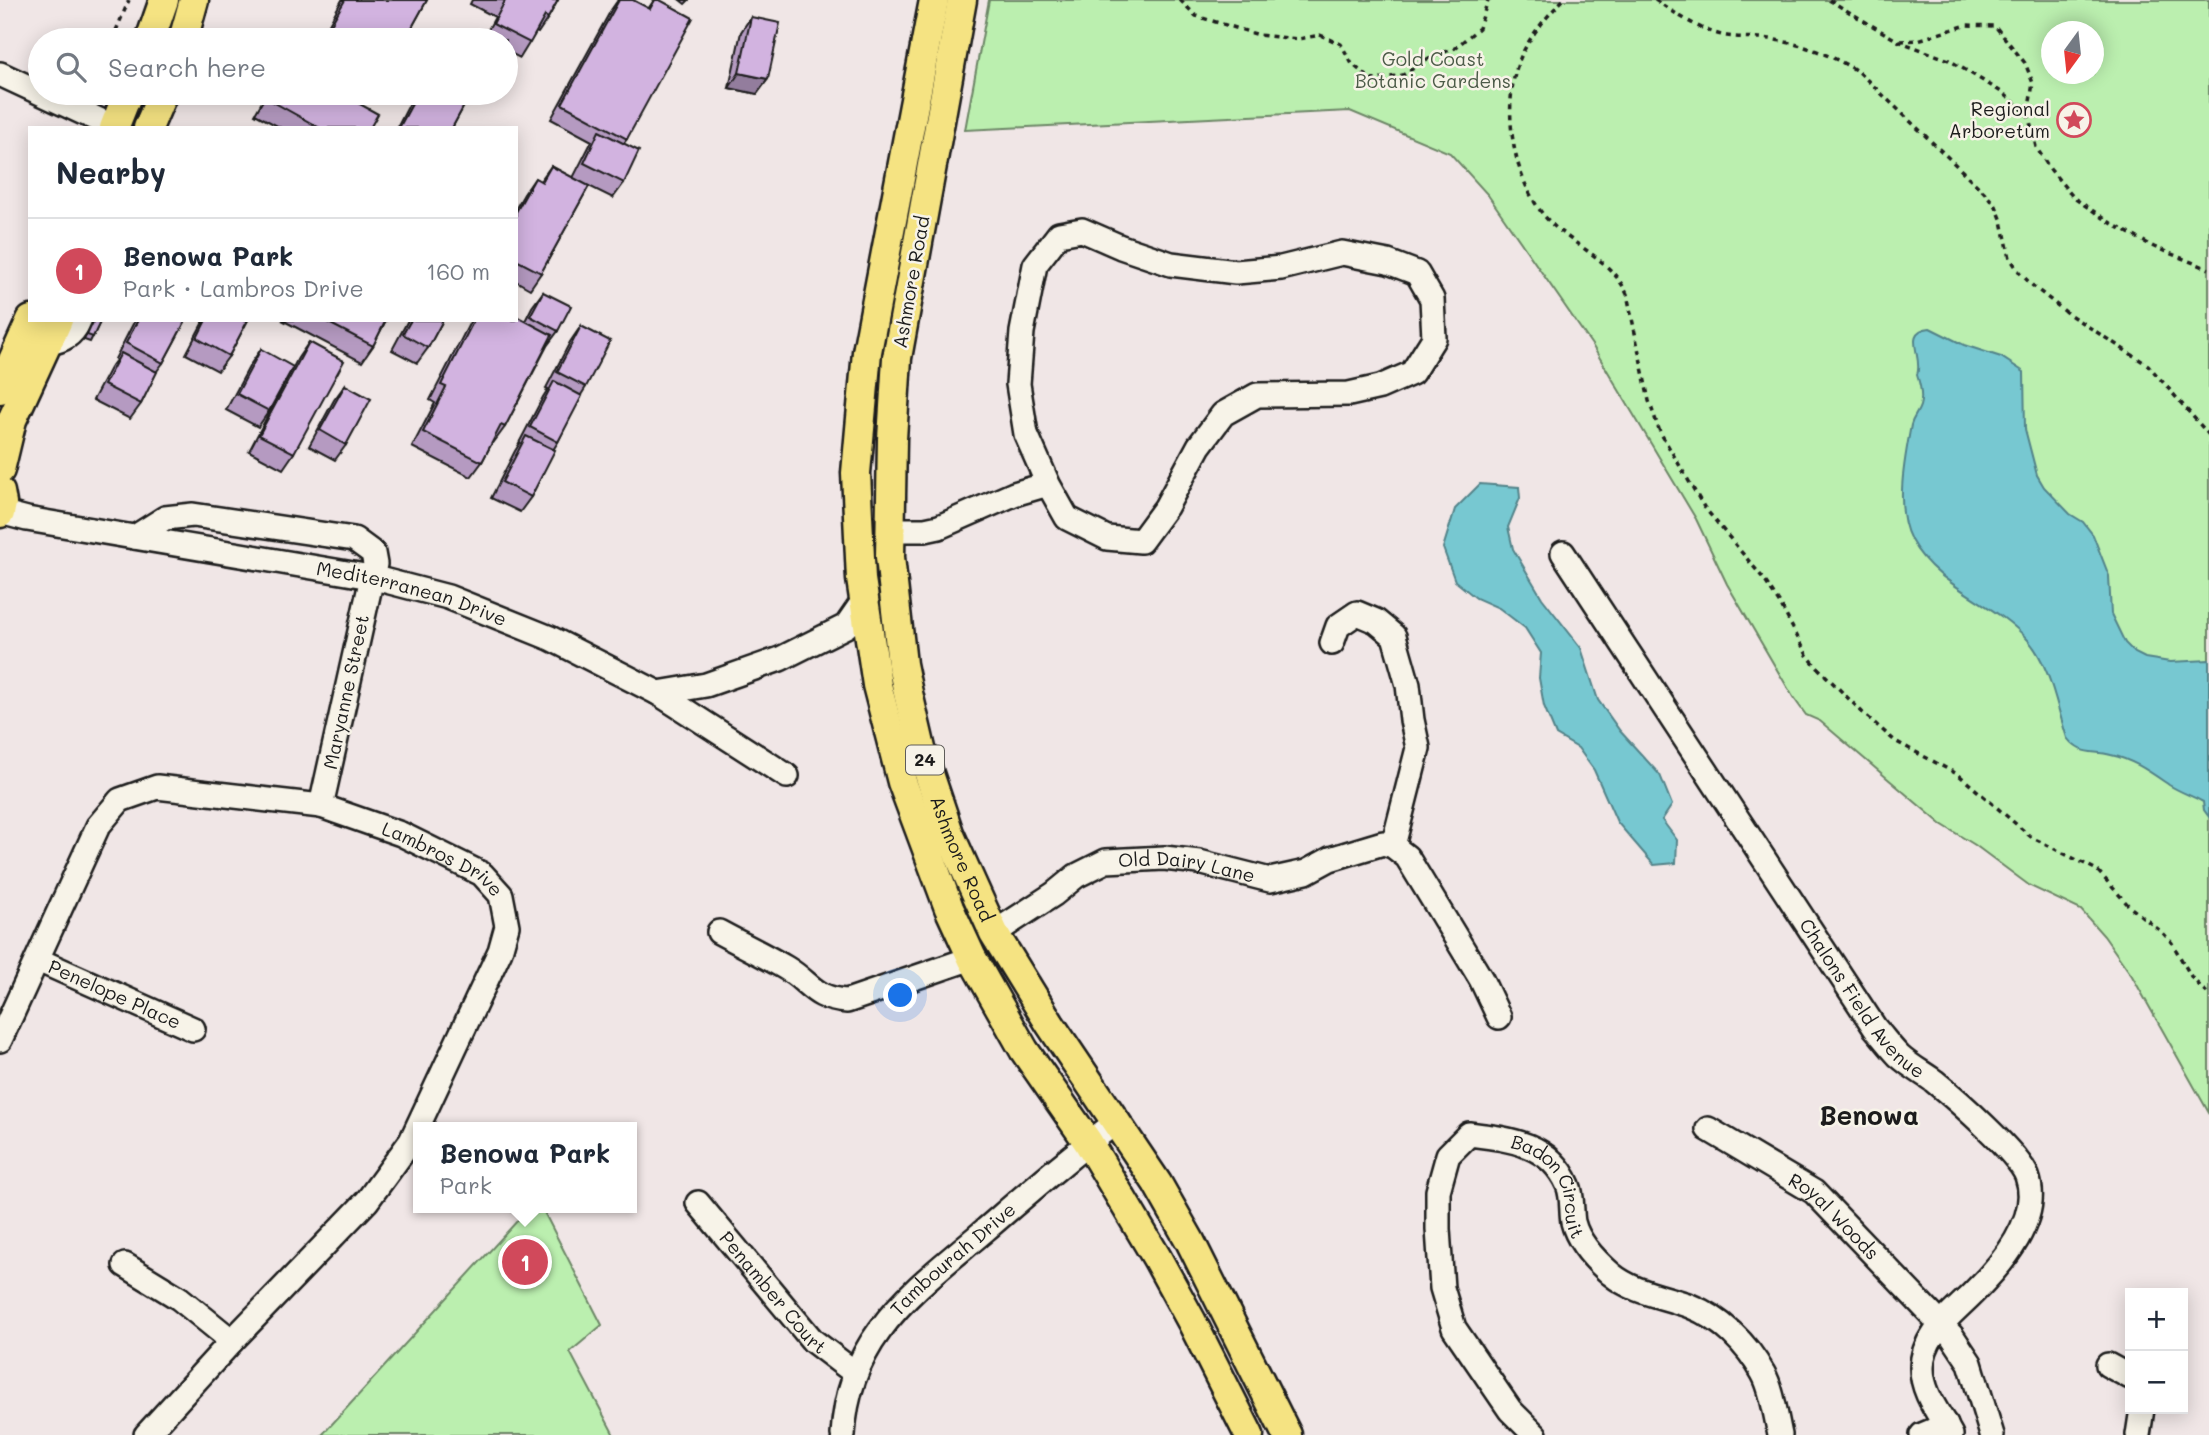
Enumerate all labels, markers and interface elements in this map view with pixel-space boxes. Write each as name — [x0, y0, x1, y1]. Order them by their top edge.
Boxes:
north arrow — [2041, 21, 2104, 84]
search box — [28, 28, 518, 105]
park label: Gold Coast Botanic Gardens — [1355, 46, 1511, 93]
icon: search — [52, 48, 90, 86]
text: Search here — [108, 50, 266, 84]
place label: Regional Arboretum — [1949, 96, 2050, 143]
place icon: Regional Arboretum — [2055, 101, 2093, 139]
text: Nearby — [56, 152, 166, 192]
street label: Ashmore Road — [887, 214, 934, 350]
text: Benowa Park — [123, 239, 293, 273]
text: 1 — [74, 256, 84, 286]
text: 160 m — [426, 256, 490, 286]
text: Park · Lambros Drive — [123, 273, 364, 303]
street label: Mediterranean Drive — [315, 555, 511, 631]
street label: Maryanne Street — [317, 612, 374, 772]
road number: 24 — [906, 746, 944, 774]
street label: Ashmore Road — [925, 792, 1000, 925]
street label: Lambros Drive — [379, 815, 509, 901]
street label: Old Dairy Lane — [1118, 845, 1258, 888]
street label: Chalons Field Avenue — [1794, 913, 1930, 1083]
street label: Penelope Place — [45, 953, 185, 1034]
your location — [883, 978, 917, 1012]
district label: Benowa — [1819, 1098, 1919, 1132]
popup — [413, 1122, 637, 1213]
street label: Badon Circuit — [1508, 1128, 1591, 1242]
text: Benowa Park — [440, 1136, 610, 1170]
street label: Royal Woods — [1784, 1167, 1885, 1265]
text: Park — [440, 1170, 492, 1200]
street label: Tambourah Drive — [884, 1196, 1020, 1321]
street label: Penamber Court — [715, 1226, 832, 1359]
pin: 1 — [502, 1236, 548, 1288]
map controls — [2125, 1288, 2188, 1414]
button: + — [2125, 1288, 2188, 1351]
button: − — [2125, 1351, 2188, 1414]

